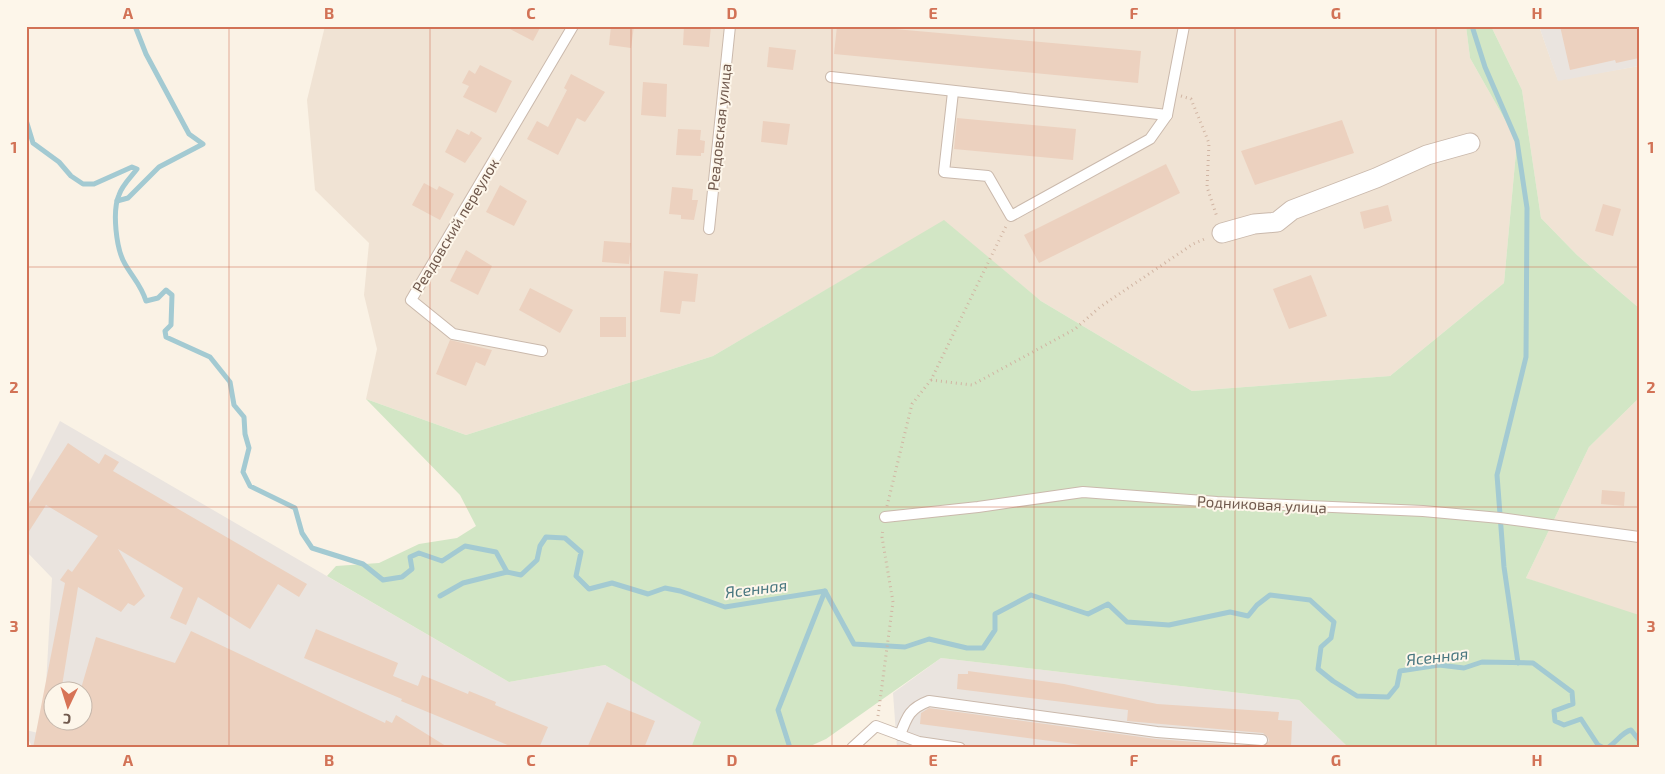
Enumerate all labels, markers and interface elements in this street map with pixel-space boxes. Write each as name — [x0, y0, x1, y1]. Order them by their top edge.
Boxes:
text: A — [123, 3, 134, 22]
text: B — [324, 3, 334, 22]
text: C — [526, 3, 536, 22]
text: D — [727, 3, 738, 22]
text: E — [928, 3, 938, 22]
text: F — [1130, 3, 1139, 22]
text: G — [1331, 3, 1341, 22]
text: H — [1531, 3, 1543, 22]
street label: Реадовская улица — [703, 63, 736, 192]
text: 1 — [11, 137, 17, 156]
text: 1 — [1648, 137, 1654, 156]
street label: Реадовский переулок — [408, 155, 503, 296]
text: 2 — [9, 377, 19, 396]
text: 2 — [1646, 377, 1656, 396]
street label: Родниковая улица — [1197, 492, 1327, 517]
water label: Ясенная — [724, 575, 788, 601]
text: 3 — [9, 616, 19, 635]
text: 3 — [1646, 616, 1656, 635]
water label: Ясенная — [1405, 643, 1469, 669]
north arrow — [42, 682, 92, 732]
text: С — [62, 711, 72, 728]
text: A — [123, 750, 134, 769]
text: B — [324, 750, 334, 769]
text: C — [526, 750, 536, 769]
text: D — [727, 750, 738, 769]
text: E — [928, 750, 938, 769]
text: F — [1130, 750, 1139, 769]
text: G — [1331, 750, 1341, 769]
text: H — [1531, 750, 1543, 769]

